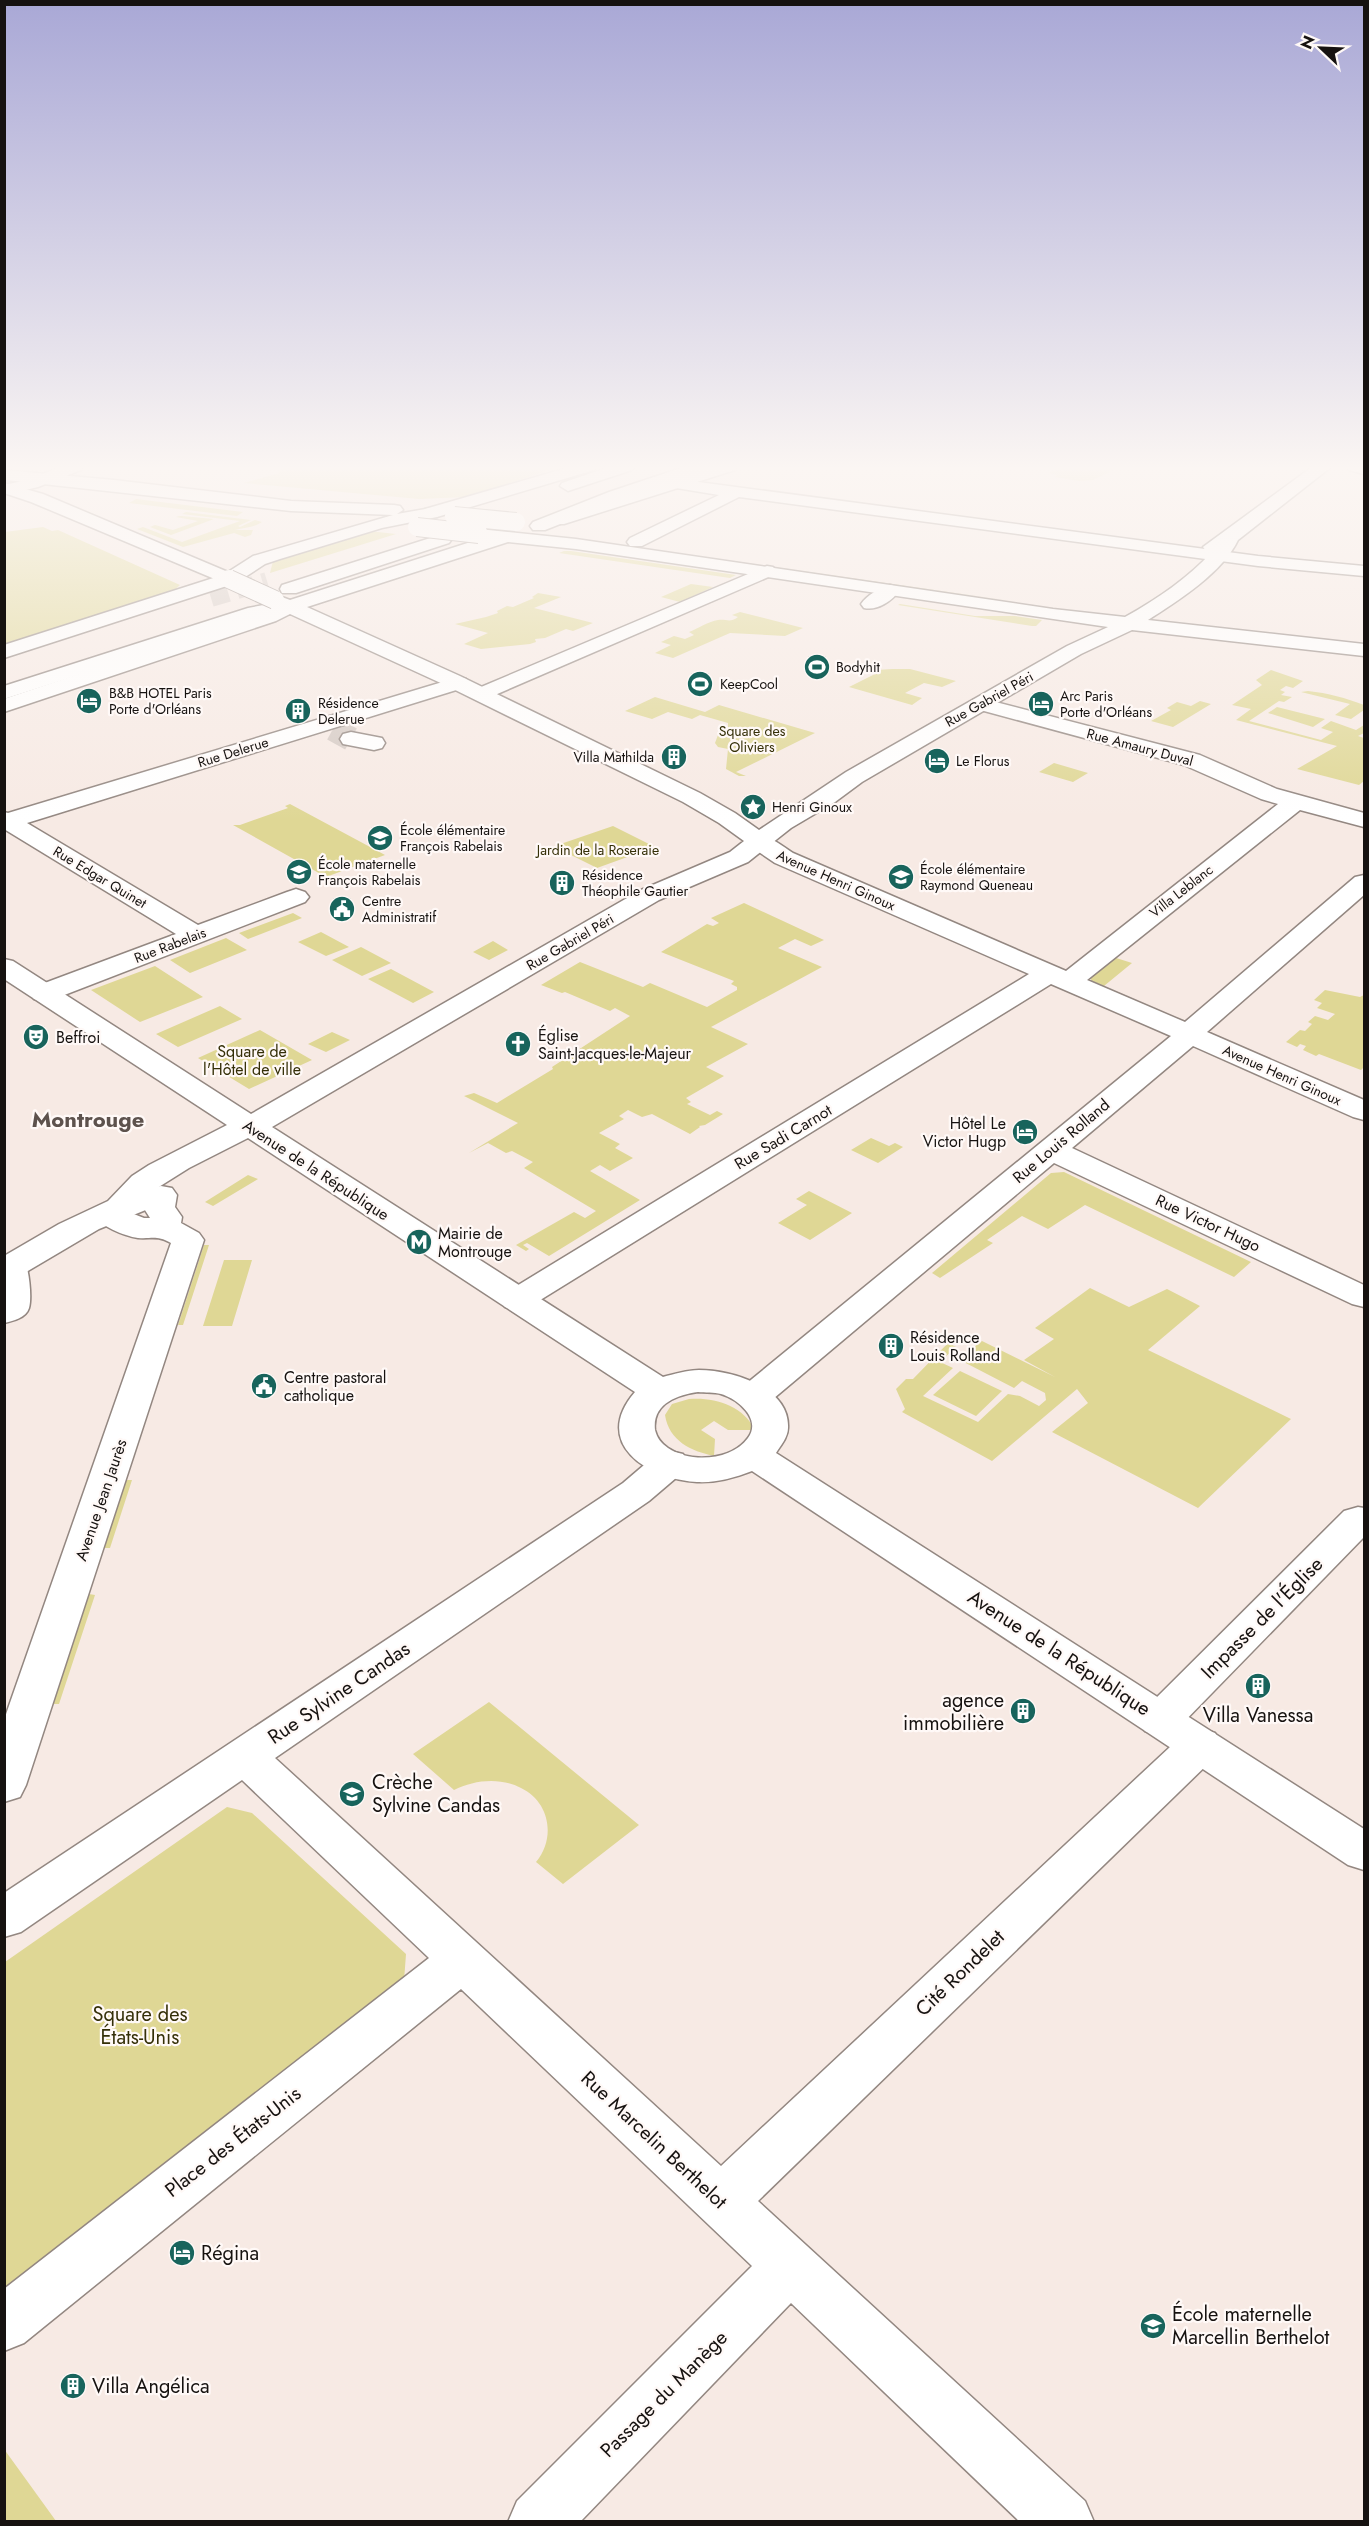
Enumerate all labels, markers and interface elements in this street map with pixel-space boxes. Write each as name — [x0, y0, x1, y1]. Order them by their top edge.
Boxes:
north arrow — [1291, 18, 1351, 78]
text: N — [1295, 32, 1321, 53]
sports icon: Bodyhit — [802, 652, 832, 682]
place label: Bodyhit — [836, 657, 881, 677]
street label: Rue Gabriel Péri — [941, 666, 1037, 732]
sports icon: KeepCool — [685, 669, 715, 699]
place label: KeepCool — [720, 674, 778, 694]
place label: B&B HOTEL Paris Porte d'Orléans — [109, 683, 212, 719]
hotel icon: B&B HOTEL Paris Porte d'Orléans — [74, 686, 104, 716]
place label: Arc Paris Porte d'Orléans — [1060, 686, 1152, 722]
hotel icon: Arc Paris Porte d'Orléans — [1026, 689, 1056, 719]
place label: Résidence Delerue — [318, 693, 379, 729]
building icon: Résidence Delerue — [283, 696, 313, 726]
park label: Square des Oliviers — [719, 721, 786, 757]
street label: Rue Amaury Duval — [1085, 723, 1195, 771]
street label: Rue Delerue — [195, 732, 271, 772]
building icon: Villa Mathilda — [659, 742, 689, 772]
hotel icon: Le Florus — [922, 746, 952, 776]
place label: Villa Mathilda — [573, 747, 654, 767]
place label: Le Florus — [956, 751, 1010, 771]
place icon: Henri Ginoux — [738, 792, 768, 822]
place label: Henri Ginoux — [772, 797, 852, 817]
place label: École élémentaire François Rabelais — [400, 820, 505, 856]
school or university icon: École élémentaire François Rabelais — [365, 823, 395, 853]
park label: Jardin de la Roseraie — [535, 840, 659, 860]
street label: Rue Edgar Quinet — [49, 841, 151, 913]
street label: Avenue Henri Ginoux — [774, 845, 899, 915]
place label: École maternelle François Rabelais — [318, 854, 421, 890]
school or university icon: École maternelle François Rabelais — [284, 857, 314, 887]
place label: École élémentaire Raymond Queneau — [920, 859, 1033, 895]
street label: Villa Leblanc — [1145, 860, 1217, 922]
school or university icon: École élémentaire Raymond Queneau — [886, 862, 916, 892]
place label: Résidence Théophile Gautier — [582, 865, 688, 901]
building icon: Résidence Théophile Gautier — [547, 868, 577, 898]
place label: Centre Administratif — [362, 891, 437, 927]
public building icon: Centre Administratif — [327, 894, 357, 924]
street label: Rue Gabriel Péri — [523, 909, 617, 975]
street label: Rue Rabelais — [131, 922, 209, 968]
theatre icon: Beffroi — [21, 1022, 51, 1052]
place label: Église Saint-Jacques-le-Majeur — [538, 1024, 692, 1065]
place label: Beffroi — [56, 1026, 100, 1049]
church icon: Église Saint-Jacques-le-Majeur — [503, 1029, 533, 1059]
park label: Square de l'Hôtel de ville — [203, 1040, 301, 1081]
street label: Avenue Henri Ginoux — [1220, 1040, 1345, 1110]
street label: Rue Louis Rolland — [1007, 1093, 1115, 1189]
street label: Rue Sadi Carnot — [730, 1099, 836, 1175]
district label: Montrouge — [32, 1103, 144, 1135]
place label: Hôtel Le Victor Hugp — [923, 1112, 1006, 1153]
street label: Avenue de la République — [238, 1114, 394, 1226]
hotel icon: Hôtel Le Victor Hugp — [1010, 1117, 1040, 1147]
street label: Rue Victor Hugo — [1152, 1189, 1264, 1257]
place label: Mairie de Montrouge — [438, 1222, 512, 1263]
metro station icon: Mairie de Montrouge — [404, 1227, 434, 1257]
place label: Résidence Louis Rolland — [910, 1326, 1000, 1367]
building icon: Résidence Louis Rolland — [876, 1331, 906, 1361]
place label: Centre pastoral catholique — [284, 1366, 386, 1407]
public building icon: Centre pastoral catholique — [249, 1371, 279, 1401]
street label: Avenue Jean Jaurès — [69, 1436, 133, 1564]
street label: Impasse de l'Église — [1194, 1550, 1330, 1686]
street label: Avenue de la République — [962, 1583, 1156, 1723]
street label: Rue Sylvine Candas — [262, 1635, 416, 1751]
building icon: Villa Vanessa — [1243, 1671, 1273, 1701]
place label: agence immobilière — [903, 1686, 1004, 1738]
building icon: agence immobilière — [1008, 1696, 1038, 1726]
place label: Villa Vanessa — [1203, 1701, 1313, 1730]
place label: Crèche Sylvine Candas — [372, 1768, 500, 1820]
school or university icon: Crèche Sylvine Candas — [337, 1779, 367, 1809]
street label: Cité Rondelet — [909, 1923, 1011, 2023]
park label: Square des États-Unis — [92, 2000, 188, 2052]
street label: Rue Marcelin Berthelot — [574, 2064, 734, 2216]
street label: Place des États-Unis — [159, 2080, 307, 2204]
hotel icon: Régina — [167, 2238, 197, 2268]
place label: Régina — [201, 2239, 259, 2268]
place label: École maternelle Marcellin Berthelot — [1172, 2300, 1330, 2352]
school or university icon: École maternelle Marcellin Berthelot — [1138, 2311, 1168, 2341]
street label: Passage du Manège — [594, 2324, 734, 2464]
building icon: Villa Angélica — [58, 2371, 88, 2401]
place label: Villa Angélica — [92, 2372, 210, 2401]

